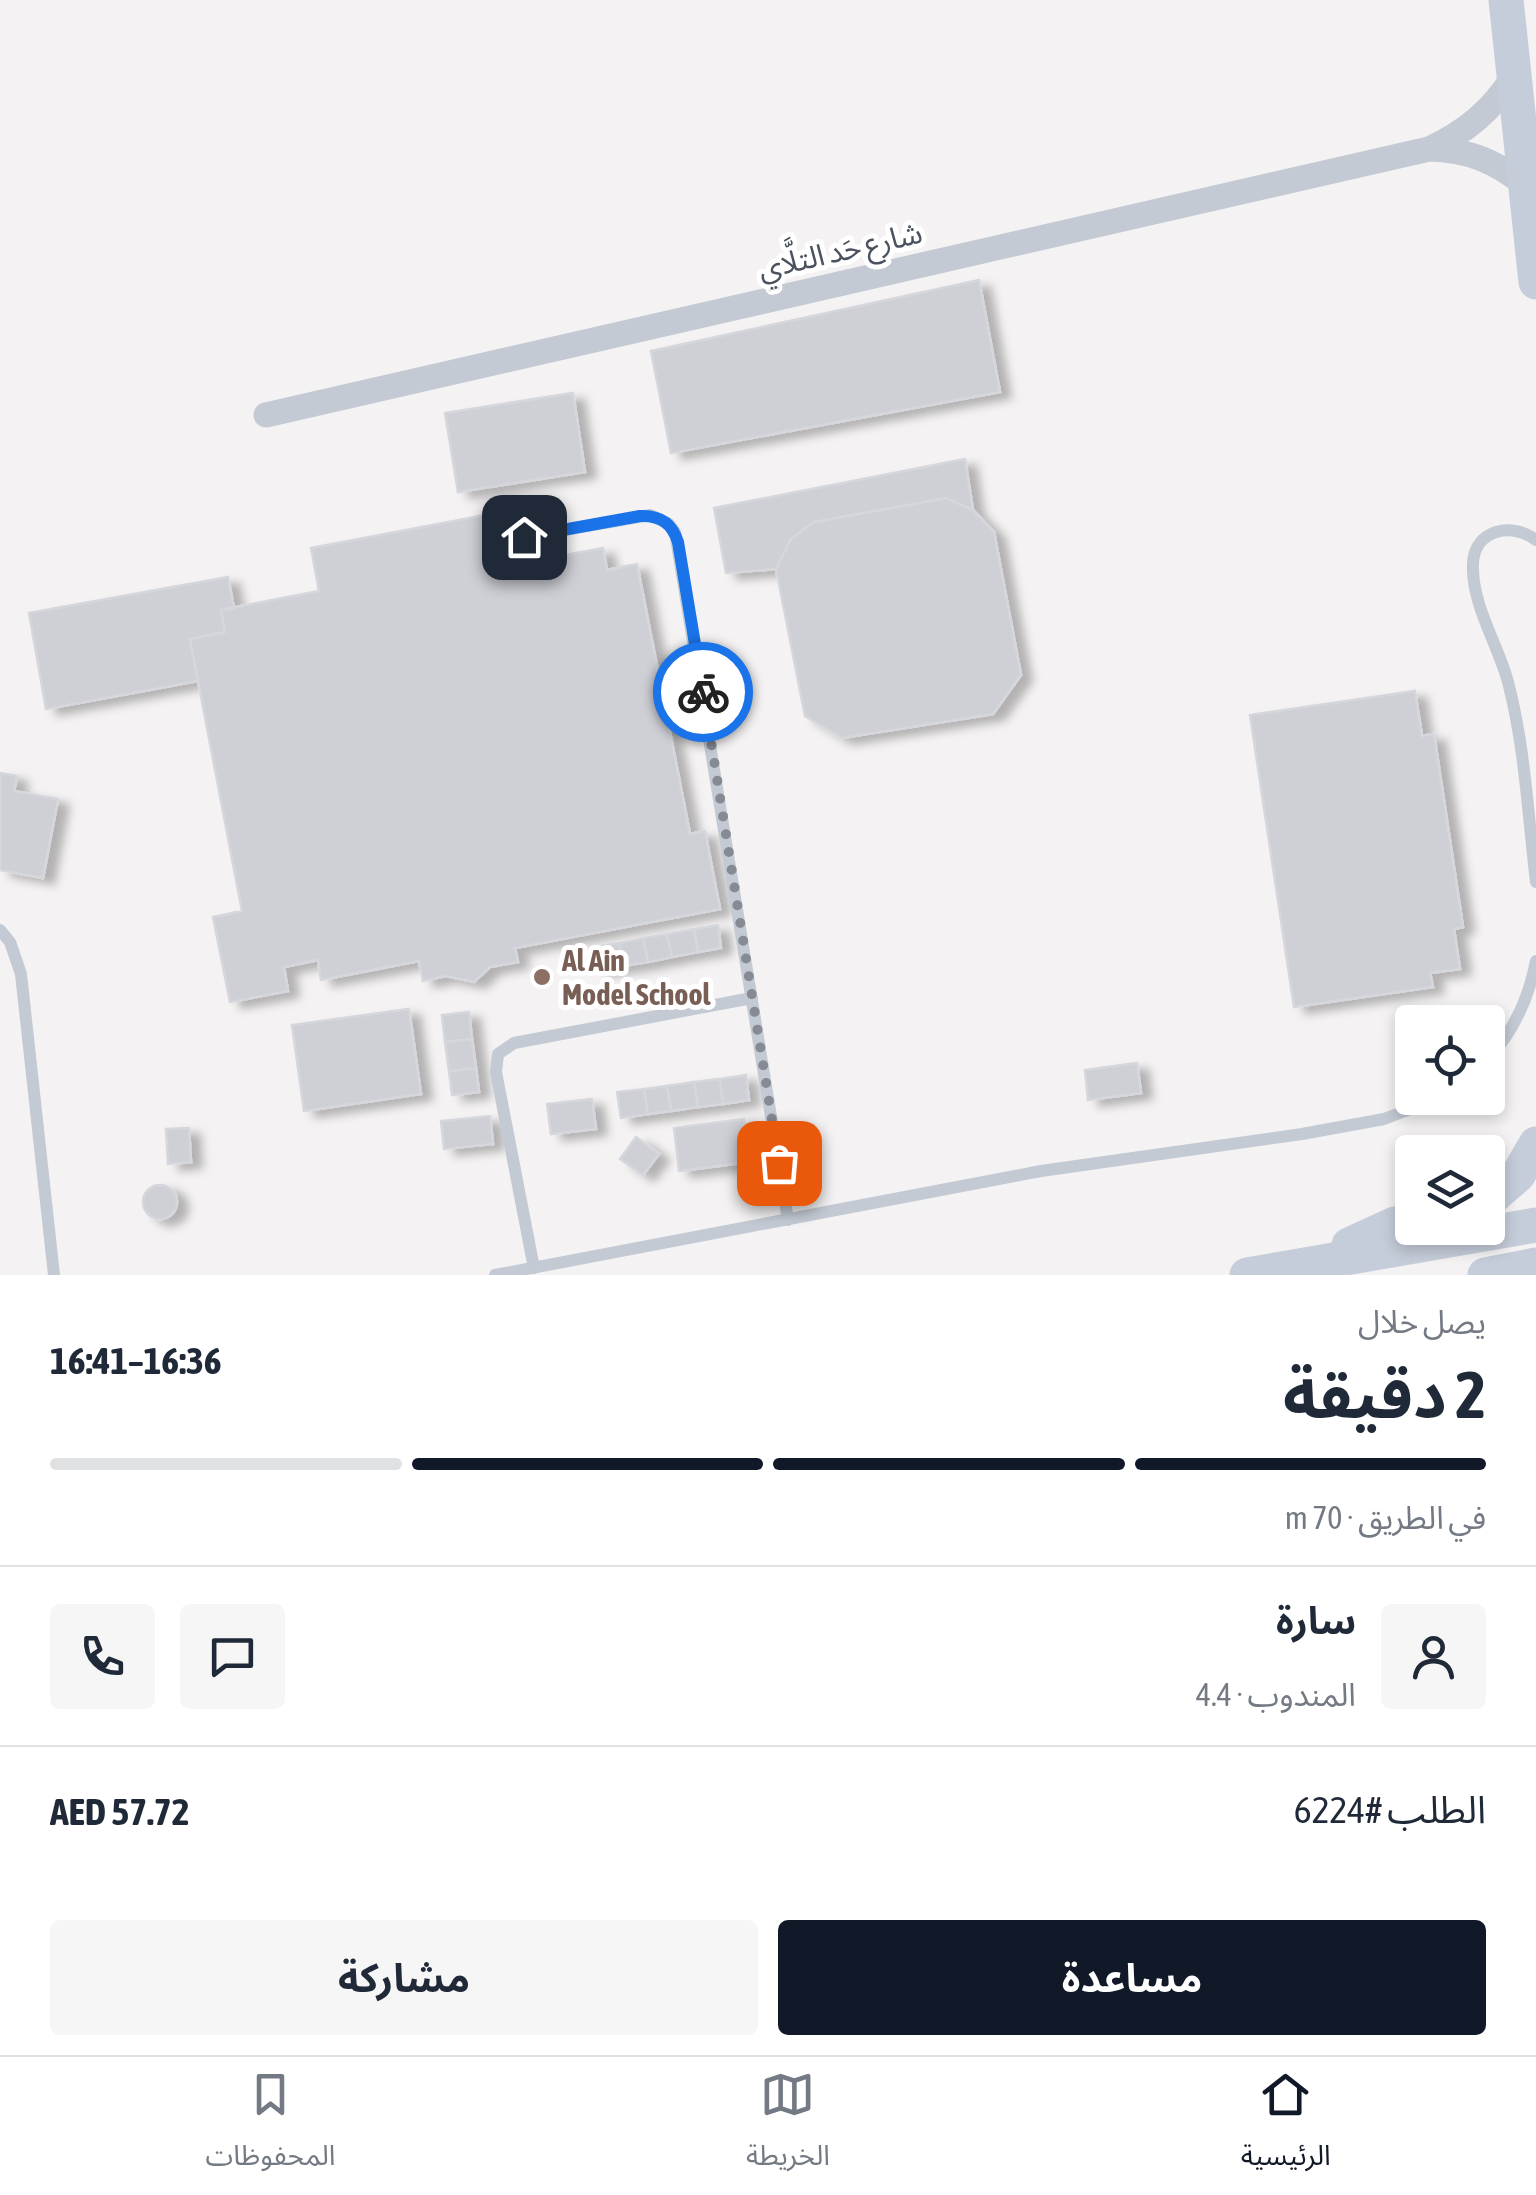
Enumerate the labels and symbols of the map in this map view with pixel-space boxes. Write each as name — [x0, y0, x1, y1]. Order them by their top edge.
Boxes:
street label: شارع حَد التلَّاي — [753, 207, 927, 292]
pin — [482, 495, 567, 580]
courier — [653, 642, 753, 742]
place label: Al Ain Model School — [561, 943, 712, 1011]
marker: Al Ain Model School — [531, 966, 553, 988]
pin — [737, 1121, 822, 1206]

